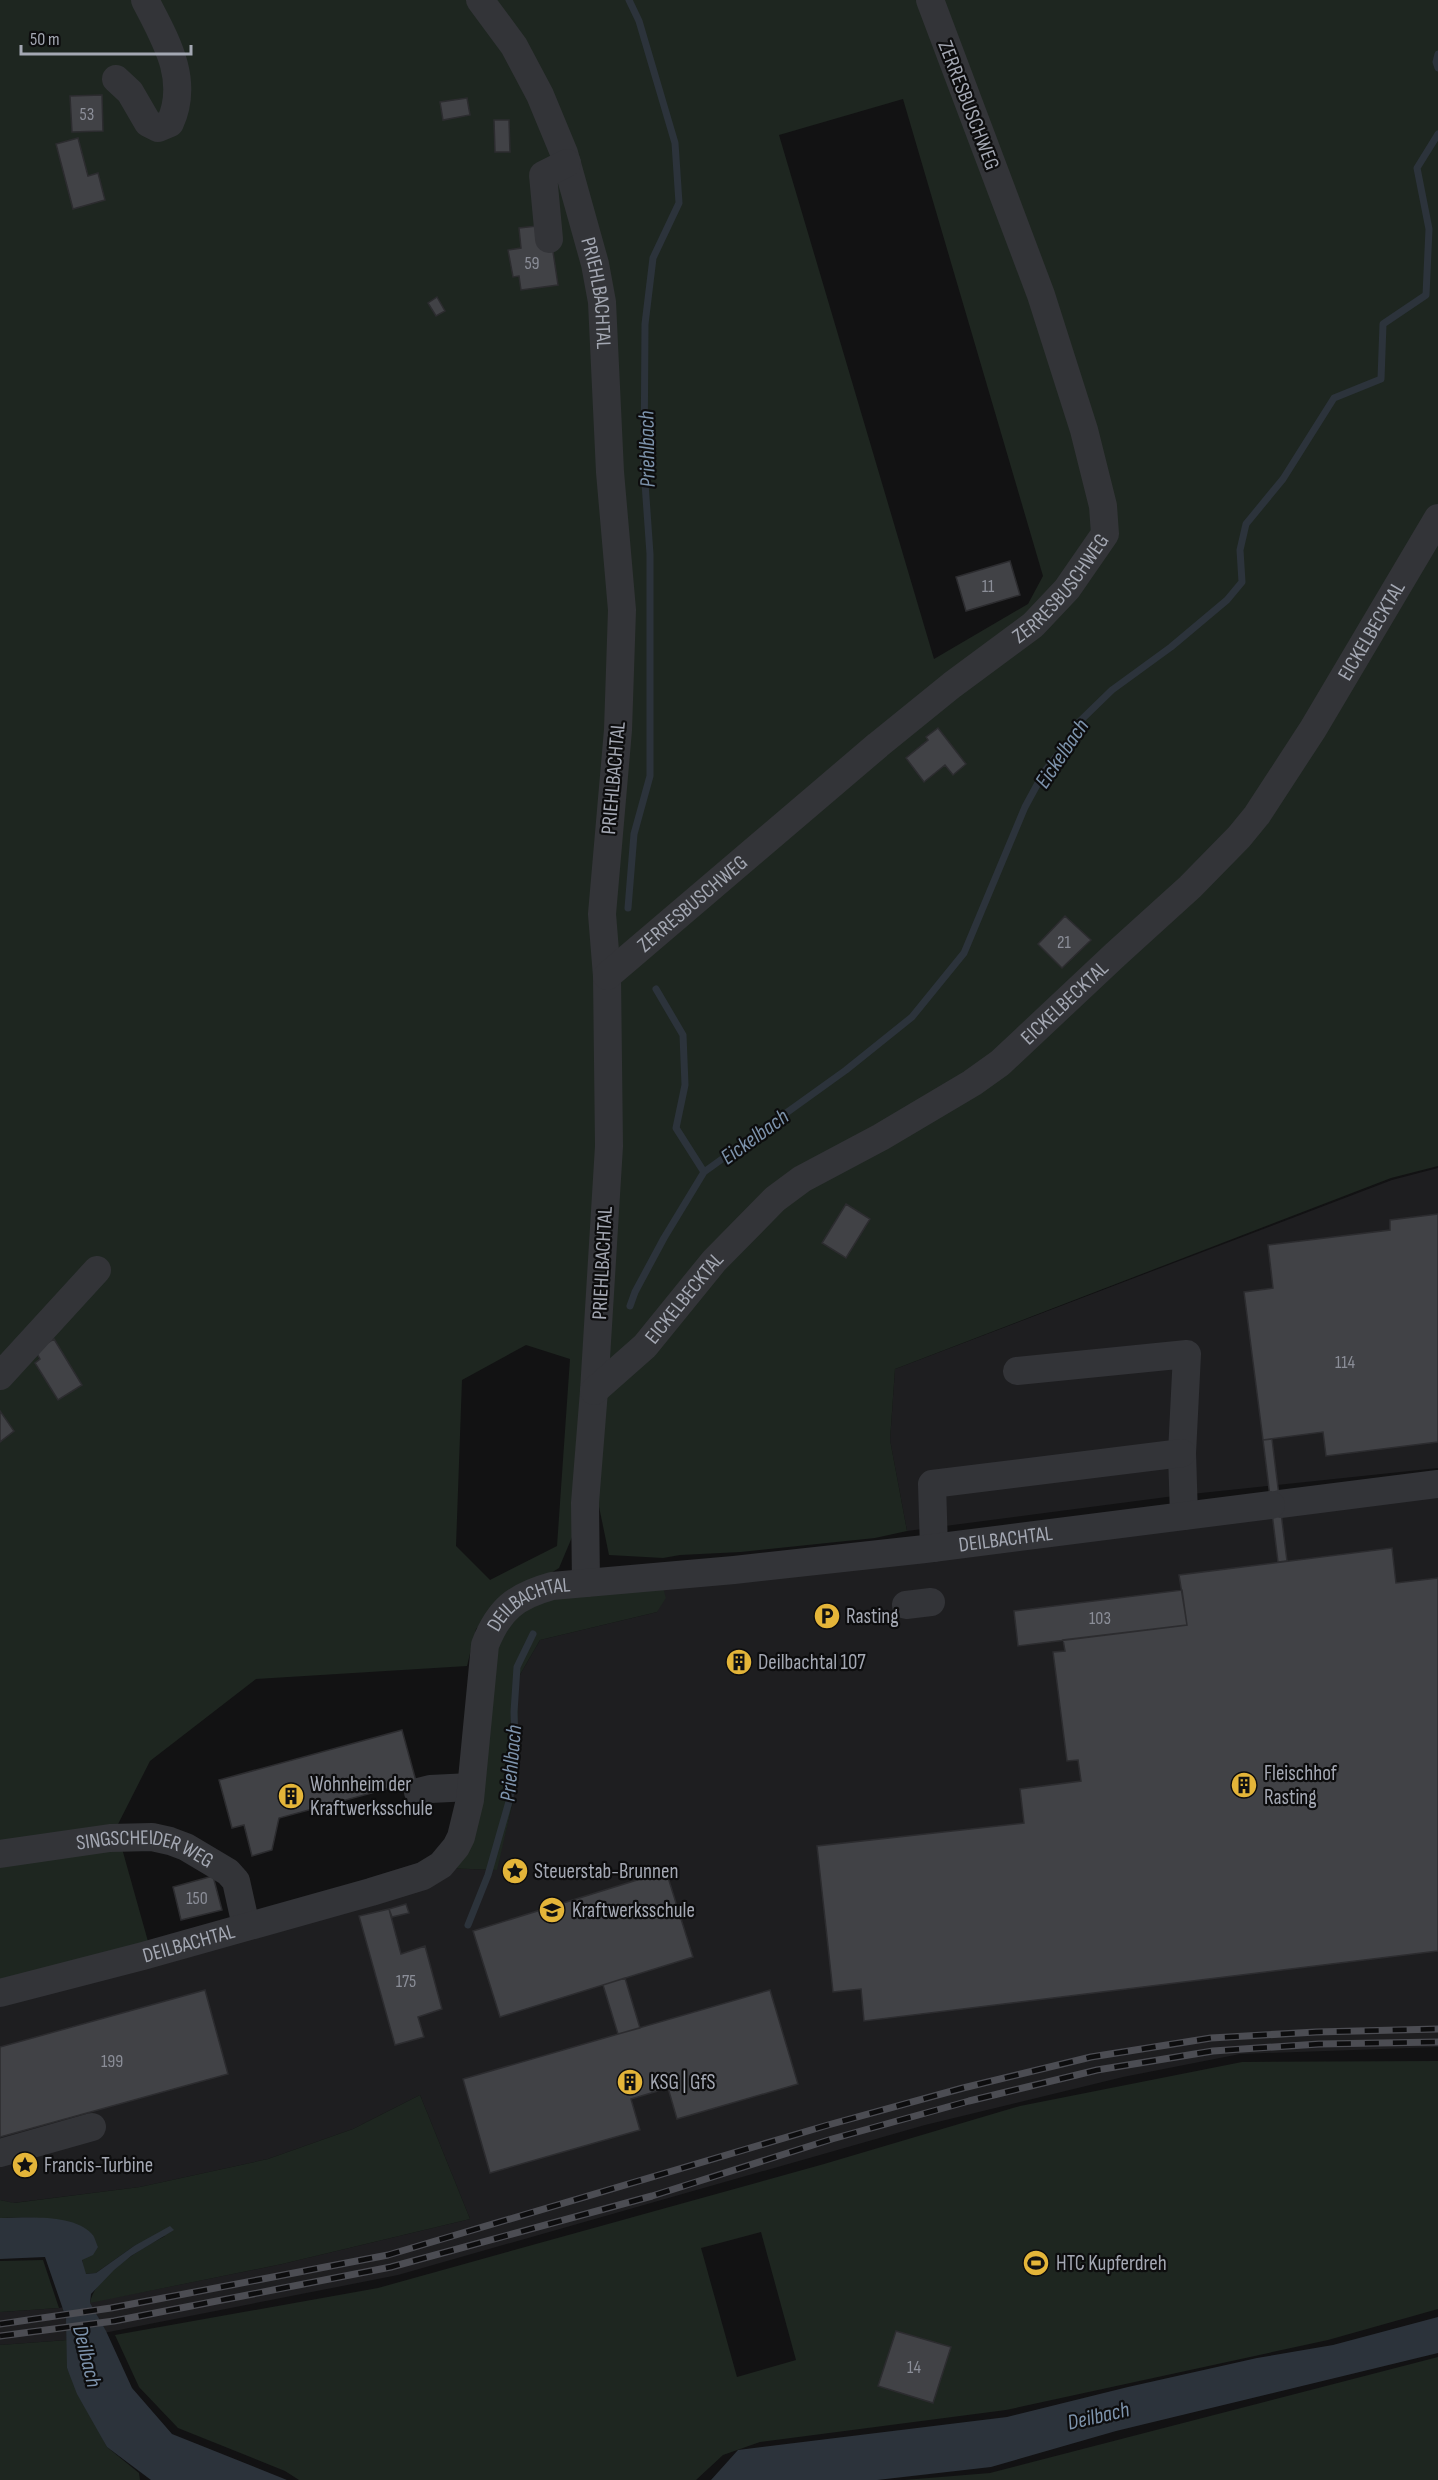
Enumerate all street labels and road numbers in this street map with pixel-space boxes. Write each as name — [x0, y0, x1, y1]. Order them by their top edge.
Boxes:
street label: ZERRESBUSCHWEG — [932, 37, 1005, 173]
street label: PRIEHLBACHTAL — [575, 234, 616, 350]
street label: ZERRESBUSCHWEG — [1008, 529, 1114, 649]
street label: EICKELBECKTAL — [1333, 577, 1411, 685]
street label: PRIEHLBACHTAL — [596, 720, 631, 836]
street label: ZERRESBUSCHWEG — [632, 850, 753, 958]
street label: EICKELBECKTAL — [1016, 956, 1114, 1050]
street label: PRIEHLBACHTAL — [587, 1206, 618, 1320]
street label: EICKELBECKTAL — [640, 1247, 729, 1349]
street label: DEILBACHTAL — [957, 1521, 1054, 1558]
street label: DEILBACHTAL — [482, 1572, 571, 1636]
street label: SINGSCHEIDER WEG — [75, 1825, 218, 1874]
street label: DEILBACHTAL — [140, 1919, 238, 1969]

